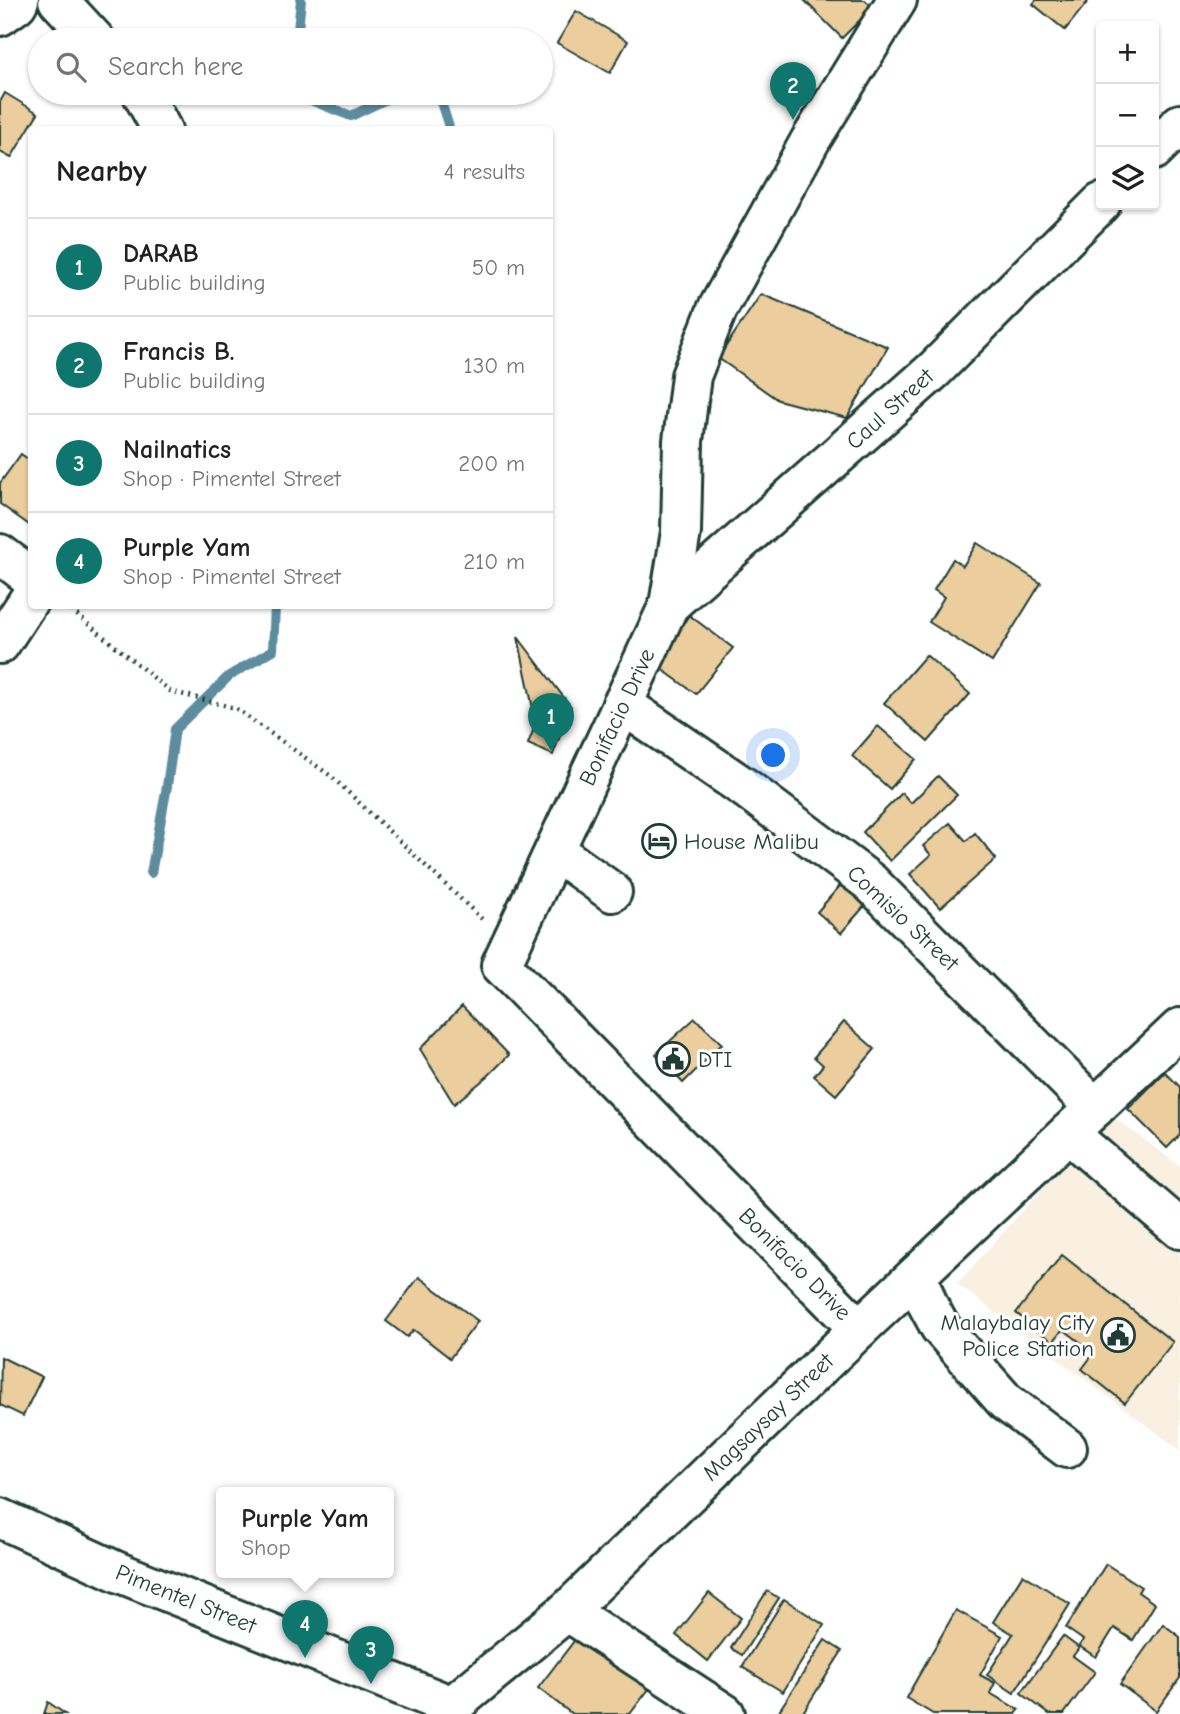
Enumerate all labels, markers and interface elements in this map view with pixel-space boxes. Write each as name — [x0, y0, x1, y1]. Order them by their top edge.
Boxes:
map controls — [1096, 21, 1159, 210]
button: + — [1096, 21, 1159, 84]
search box — [28, 28, 553, 105]
icon: search — [52, 48, 90, 86]
text: Search here — [108, 52, 243, 82]
pin: 2 — [770, 62, 816, 120]
button: − — [1096, 84, 1159, 147]
button: layers — [1096, 147, 1159, 210]
text: Nearby — [56, 154, 147, 189]
text: 4 results — [443, 158, 525, 185]
text: DARAB — [123, 239, 199, 269]
text: 1 — [74, 254, 84, 281]
text: 50 m — [472, 254, 525, 281]
text: Public building — [123, 269, 266, 296]
text: Francis B. — [123, 337, 235, 367]
text: 2 — [73, 352, 85, 379]
text: 130 m — [464, 352, 525, 379]
street label: Caul Street — [841, 362, 940, 455]
text: Public building — [123, 367, 266, 394]
text: Nailnatics — [123, 435, 231, 465]
text: 3 — [73, 450, 85, 477]
text: 200 m — [458, 450, 525, 477]
text: Shop · Pimentel Street — [123, 465, 341, 492]
text: Purple Yam — [123, 533, 251, 563]
text: 4 — [74, 548, 84, 575]
text: 210 m — [463, 548, 525, 575]
text: Shop · Pimentel Street — [123, 563, 341, 590]
street label: Bonifacio Drive — [574, 644, 660, 790]
pin: 1 — [528, 693, 574, 751]
your location — [756, 738, 790, 772]
hotel icon: House Malibu — [640, 822, 678, 860]
place label: House Malibu — [684, 828, 819, 855]
street label: Comisio Street — [842, 859, 965, 978]
public building icon: DTI — [654, 1040, 692, 1078]
place label: DTI — [698, 1046, 732, 1073]
street label: Bonifacio Drive — [733, 1202, 857, 1326]
place label: Malaybalay City Police Station — [940, 1309, 1095, 1362]
public building icon: Malaybalay City Police Station — [1099, 1316, 1137, 1354]
street label: Magsaysay Street — [697, 1347, 840, 1486]
popup — [216, 1487, 394, 1578]
text: Purple Yam — [241, 1504, 369, 1534]
text: Shop — [241, 1534, 291, 1561]
street label: Pimentel Street — [112, 1559, 262, 1640]
pin: 4 — [282, 1600, 328, 1658]
pin: 3 — [348, 1626, 394, 1684]

